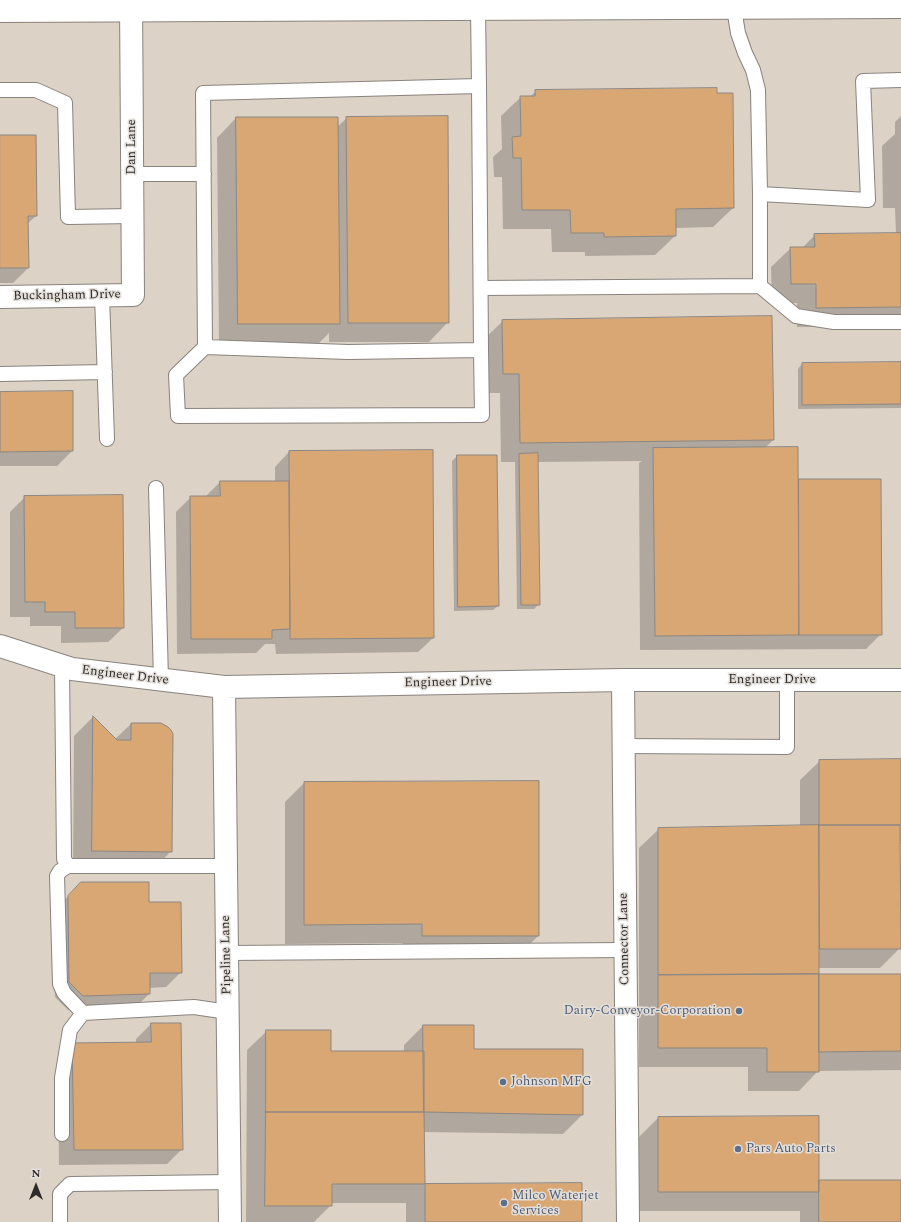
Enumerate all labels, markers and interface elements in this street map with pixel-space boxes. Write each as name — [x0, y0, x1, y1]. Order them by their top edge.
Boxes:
street label: Dan Lane — [124, 119, 140, 175]
street label: Buckingham Drive — [13, 287, 121, 305]
street label: Engineer Drive — [81, 663, 169, 689]
street label: Engineer Drive — [728, 672, 816, 688]
street label: Engineer Drive — [404, 674, 492, 692]
street label: Connector Lane — [616, 893, 634, 985]
street label: Pipeline Lane — [219, 915, 235, 995]
place label: Dairy-Conveyor-Corporation — [564, 1003, 731, 1019]
marker: Dairy-Conveyor-Corporation — [734, 1006, 744, 1016]
place label: Johnson MFG — [511, 1074, 592, 1090]
marker: Johnson MFG — [498, 1077, 508, 1087]
place label: Pars Auto Parts — [746, 1141, 836, 1157]
marker: Pars Auto Parts — [733, 1144, 743, 1154]
text: N — [32, 1165, 40, 1182]
north arrow — [16, 1166, 56, 1206]
place label: Milco Waterjet Services — [512, 1188, 599, 1219]
marker: Milco Waterjet Services — [499, 1198, 509, 1208]

